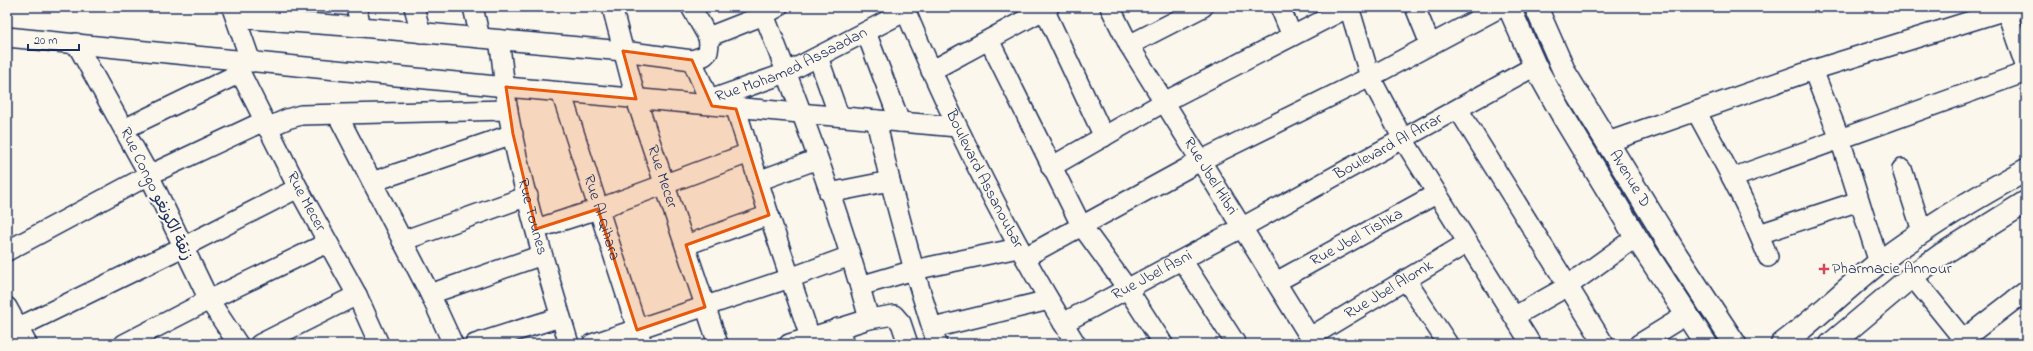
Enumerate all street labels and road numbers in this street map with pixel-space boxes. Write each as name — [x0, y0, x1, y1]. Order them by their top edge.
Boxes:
street label: Rue Mohamed Assaadan — [712, 21, 872, 109]
street label: Boulevard Assanoubar — [939, 105, 1030, 253]
street label: Boulevard Al Arrar — [1329, 107, 1447, 187]
street label: Rue Congo زنقة الكونغو — [113, 123, 199, 265]
street label: Rue Jbel Hibri — [1177, 133, 1244, 220]
street label: Rue Mecer — [640, 142, 684, 211]
street label: Avenue D — [1603, 145, 1656, 212]
street label: Rue Mecer — [280, 168, 332, 236]
street label: Rue Al Qihara — [576, 172, 626, 264]
street label: Rue Tounes — [511, 176, 554, 258]
street label: Rue Jbel Tishka — [1306, 202, 1407, 273]
street label: Rue Jbel Asni — [1108, 244, 1197, 307]
street label: Rue Jbel Alomk — [1340, 253, 1439, 326]

